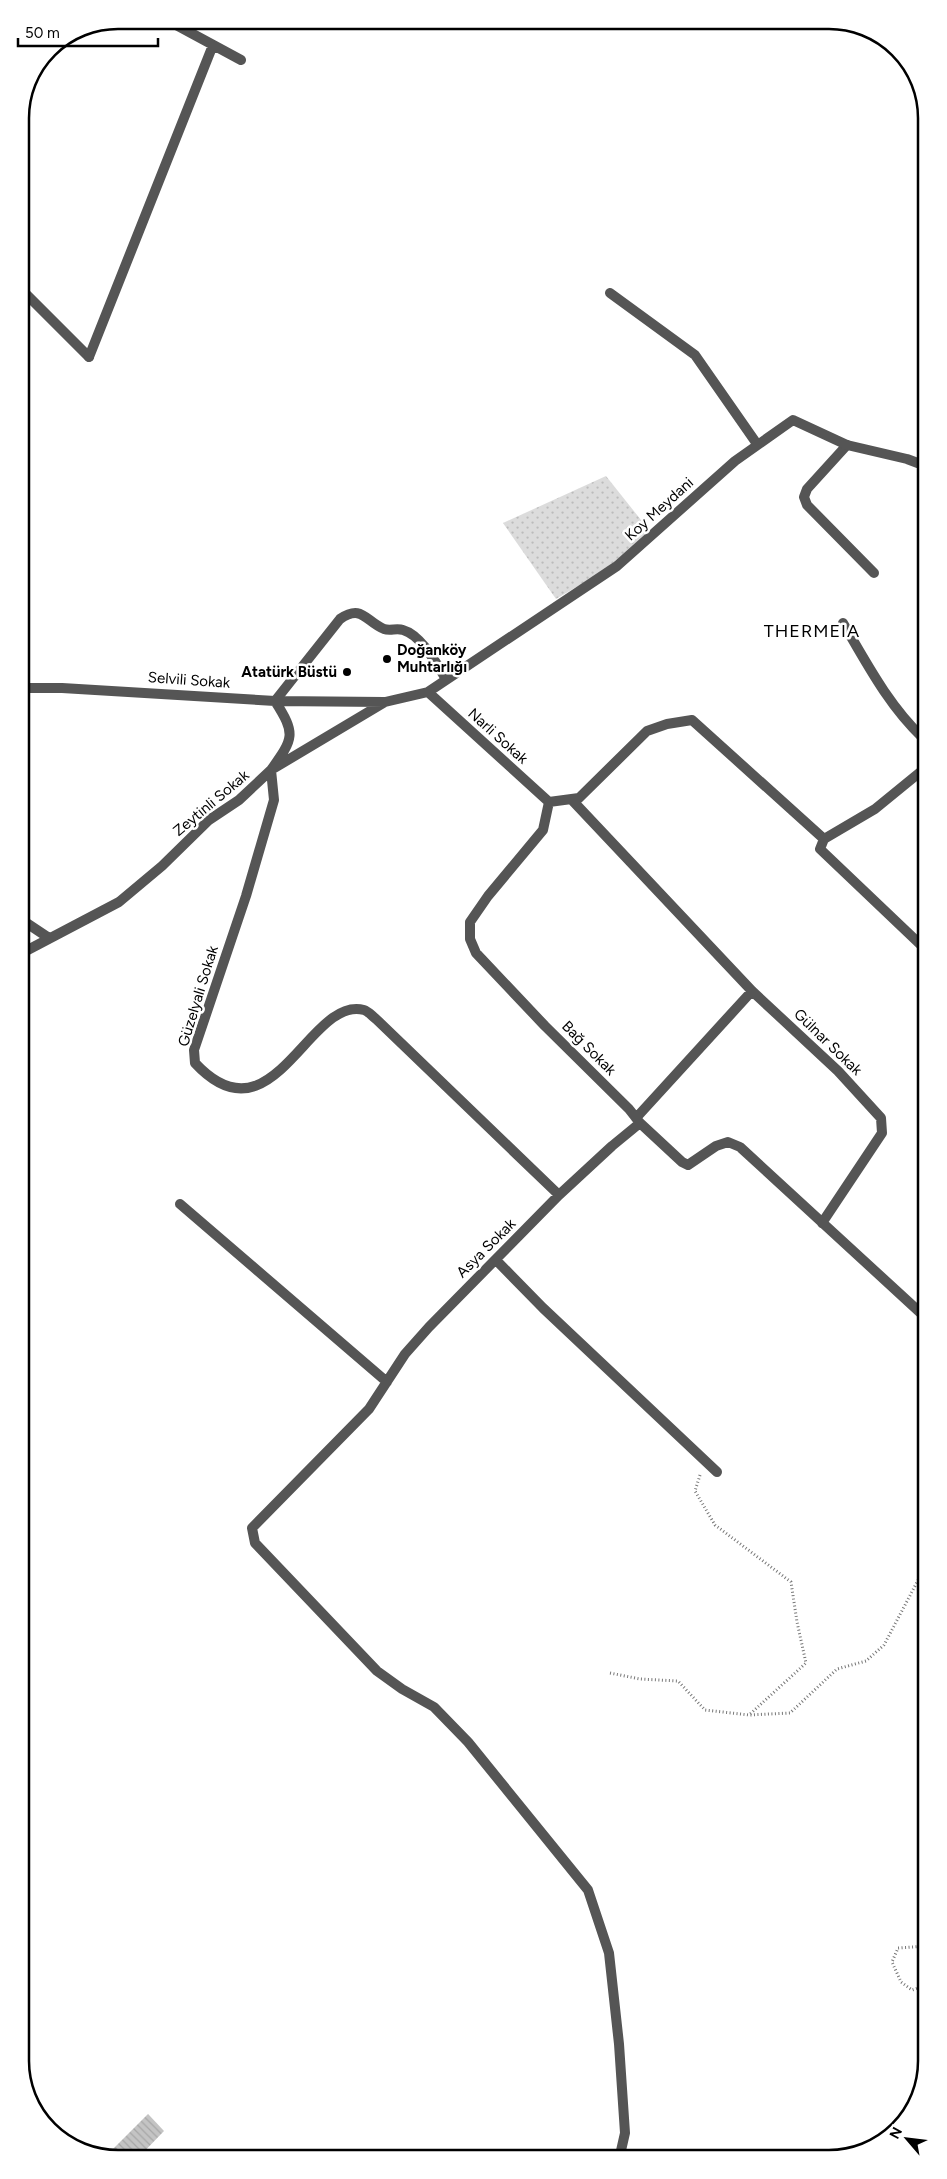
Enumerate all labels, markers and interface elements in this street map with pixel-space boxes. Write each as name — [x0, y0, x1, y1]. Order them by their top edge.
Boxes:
scale bar — [18, 15, 158, 47]
text: 50 m — [25, 24, 60, 42]
street label: Koy Meydani — [621, 474, 697, 544]
district label: THERMEIA — [764, 620, 860, 642]
place label: Doğanköy Muhtarlığı — [397, 641, 467, 676]
marker: Doğanköy Muhtarlığı — [381, 653, 393, 665]
place label: Atatürk Büstü — [241, 663, 337, 681]
marker: Atatürk Büstü — [341, 666, 353, 678]
street label: Selvili Sokak — [147, 668, 231, 692]
street label: Narli Sokak — [464, 704, 532, 768]
street label: Zeytinli Sokak — [169, 766, 253, 840]
street label: Güzelyali Sokak — [174, 943, 222, 1049]
street label: Gülnar Sokak — [790, 1005, 866, 1079]
street label: Bağ Sokak — [558, 1017, 620, 1079]
street label: Asya Sokak — [453, 1214, 520, 1281]
north arrow — [882, 2114, 932, 2164]
text: N — [886, 2124, 906, 2142]

